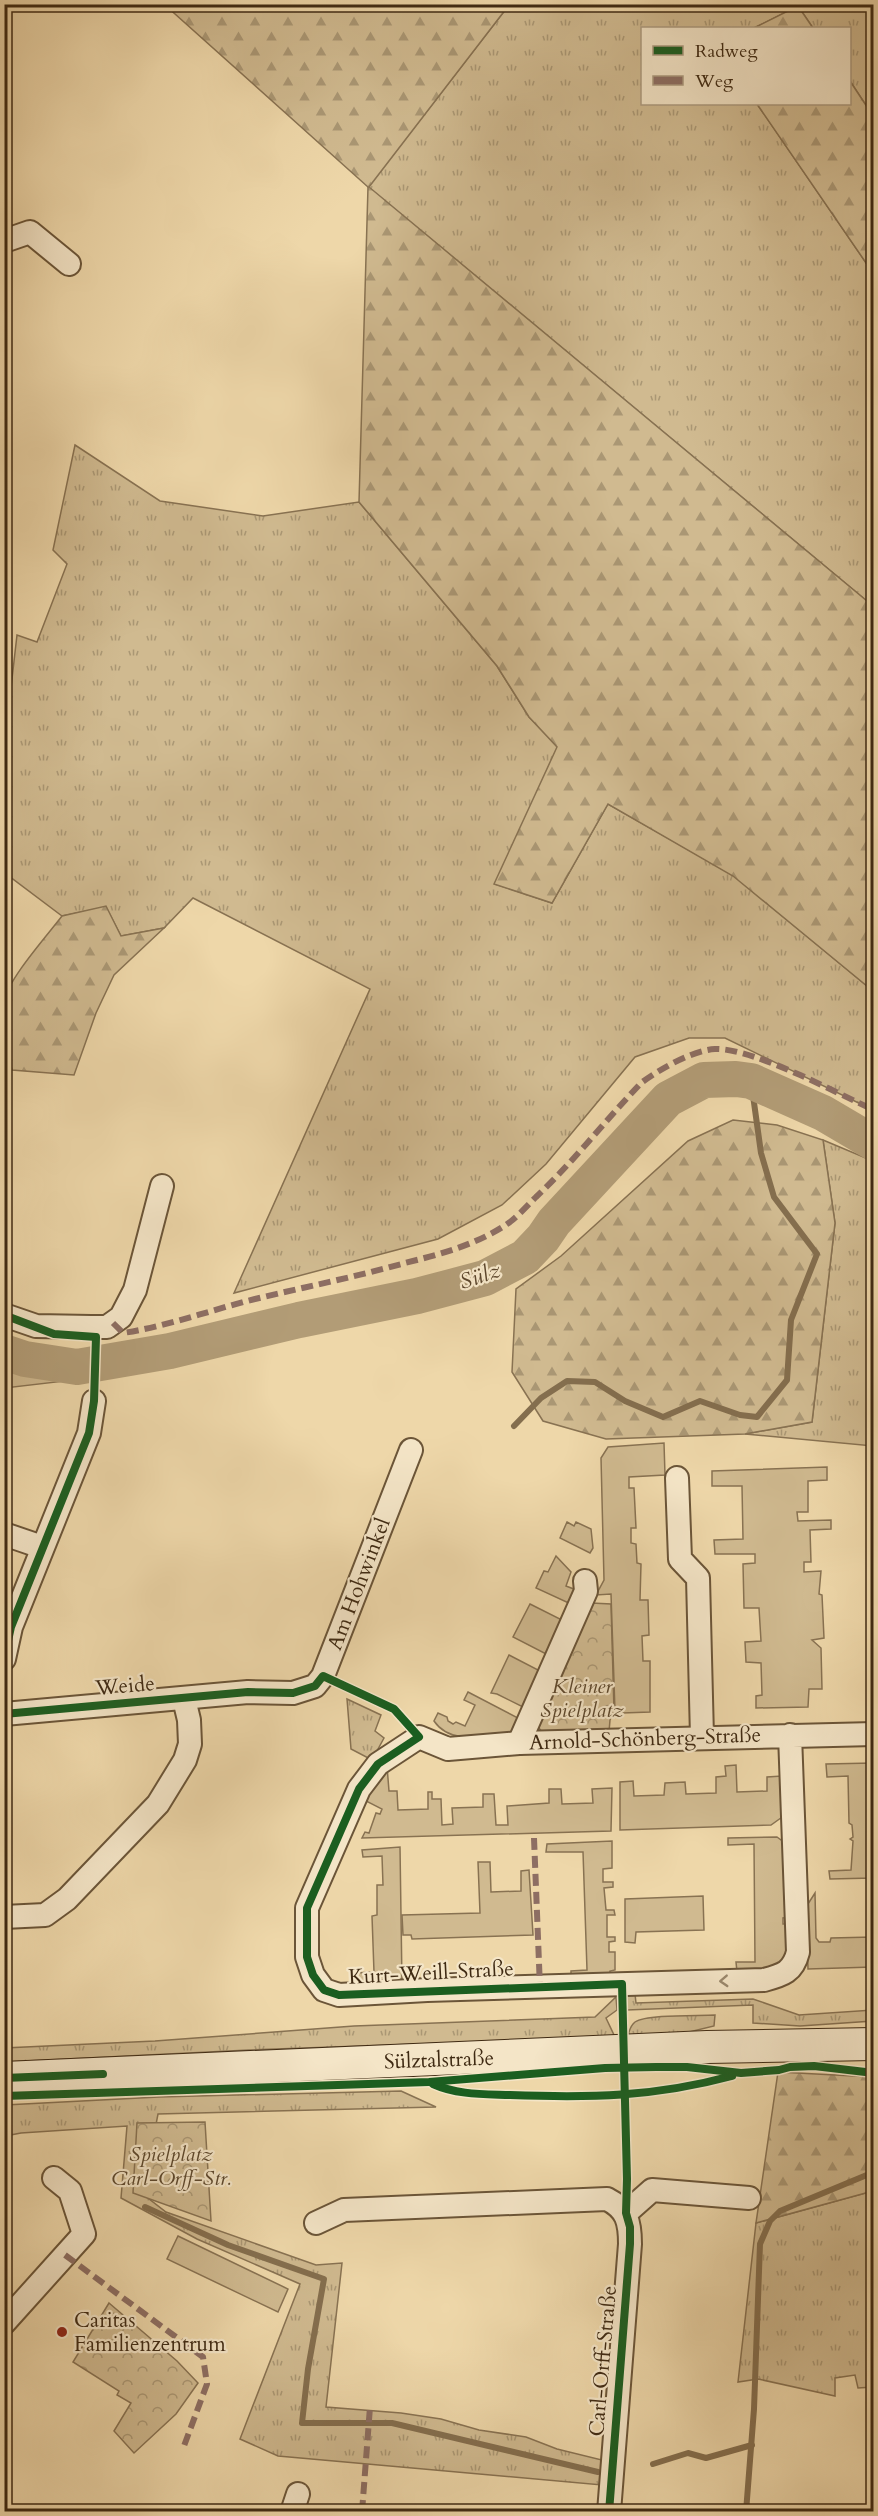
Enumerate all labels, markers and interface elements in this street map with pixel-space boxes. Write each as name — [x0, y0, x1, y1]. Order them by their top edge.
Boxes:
legend — [641, 27, 851, 105]
text: Radweg — [695, 39, 758, 64]
text: Weg — [694, 69, 734, 94]
water label: Sülz — [455, 1255, 505, 1297]
street label: Am Hohwinkel — [320, 1514, 398, 1654]
street label: Weide — [93, 1669, 156, 1703]
park label: Kleiner Spielplatz — [540, 1672, 624, 1725]
street label: Arnold-Schönberg-Straße — [528, 1720, 762, 1758]
street label: Kurt-Weill-Straße — [348, 1954, 514, 1992]
one-way arrow — [719, 1975, 728, 1988]
street label: Sülztalstraße — [383, 2044, 495, 2076]
park label: Spielplatz Carl-Orff-Str. — [111, 2140, 231, 2193]
street label: Carl-Orff-Straße — [582, 2284, 624, 2438]
place label: Caritas Familienzentrum — [74, 2306, 226, 2359]
marker: Caritas Familienzentrum — [55, 2325, 69, 2339]

